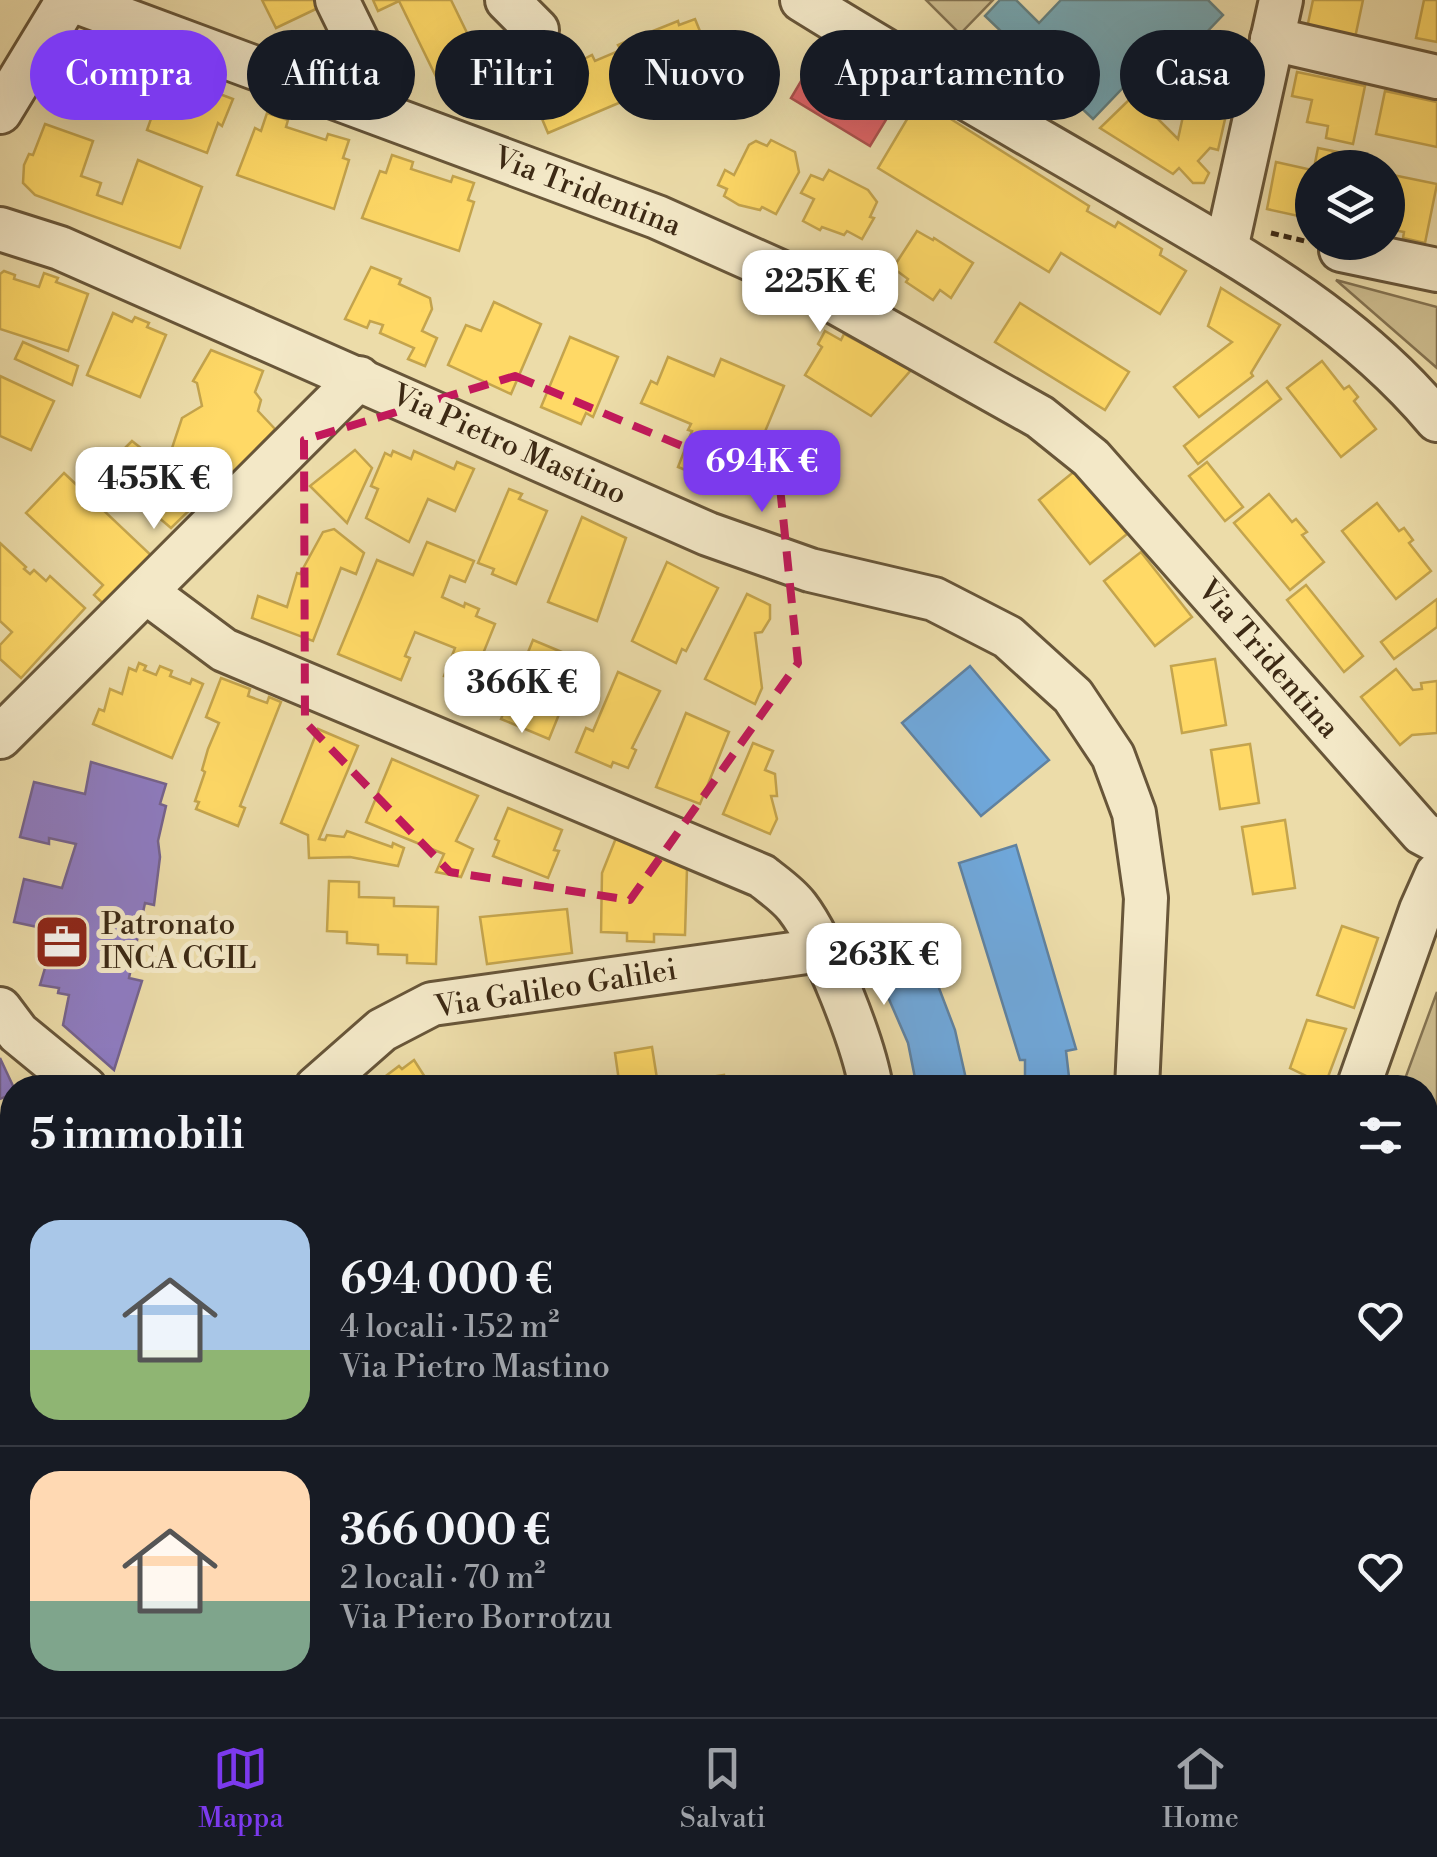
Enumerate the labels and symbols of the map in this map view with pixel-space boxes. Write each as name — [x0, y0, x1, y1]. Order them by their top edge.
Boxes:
street label: Via Tridentina — [487, 138, 687, 245]
pin: 225K € — [739, 250, 901, 335]
street label: Via Pietro Mastino — [385, 376, 632, 514]
pin: 694K € — [681, 430, 843, 515]
pin: 455K € — [73, 447, 235, 532]
street label: Via Tridentina — [1188, 571, 1348, 747]
pin: 366K € — [441, 651, 603, 736]
place label: Patronato INCA CGIL — [101, 906, 256, 978]
office icon: Patronato INCA CGIL — [32, 912, 92, 972]
pin: 263K € — [803, 923, 965, 1008]
street label: Via Galileo Galilei — [431, 951, 680, 1027]

